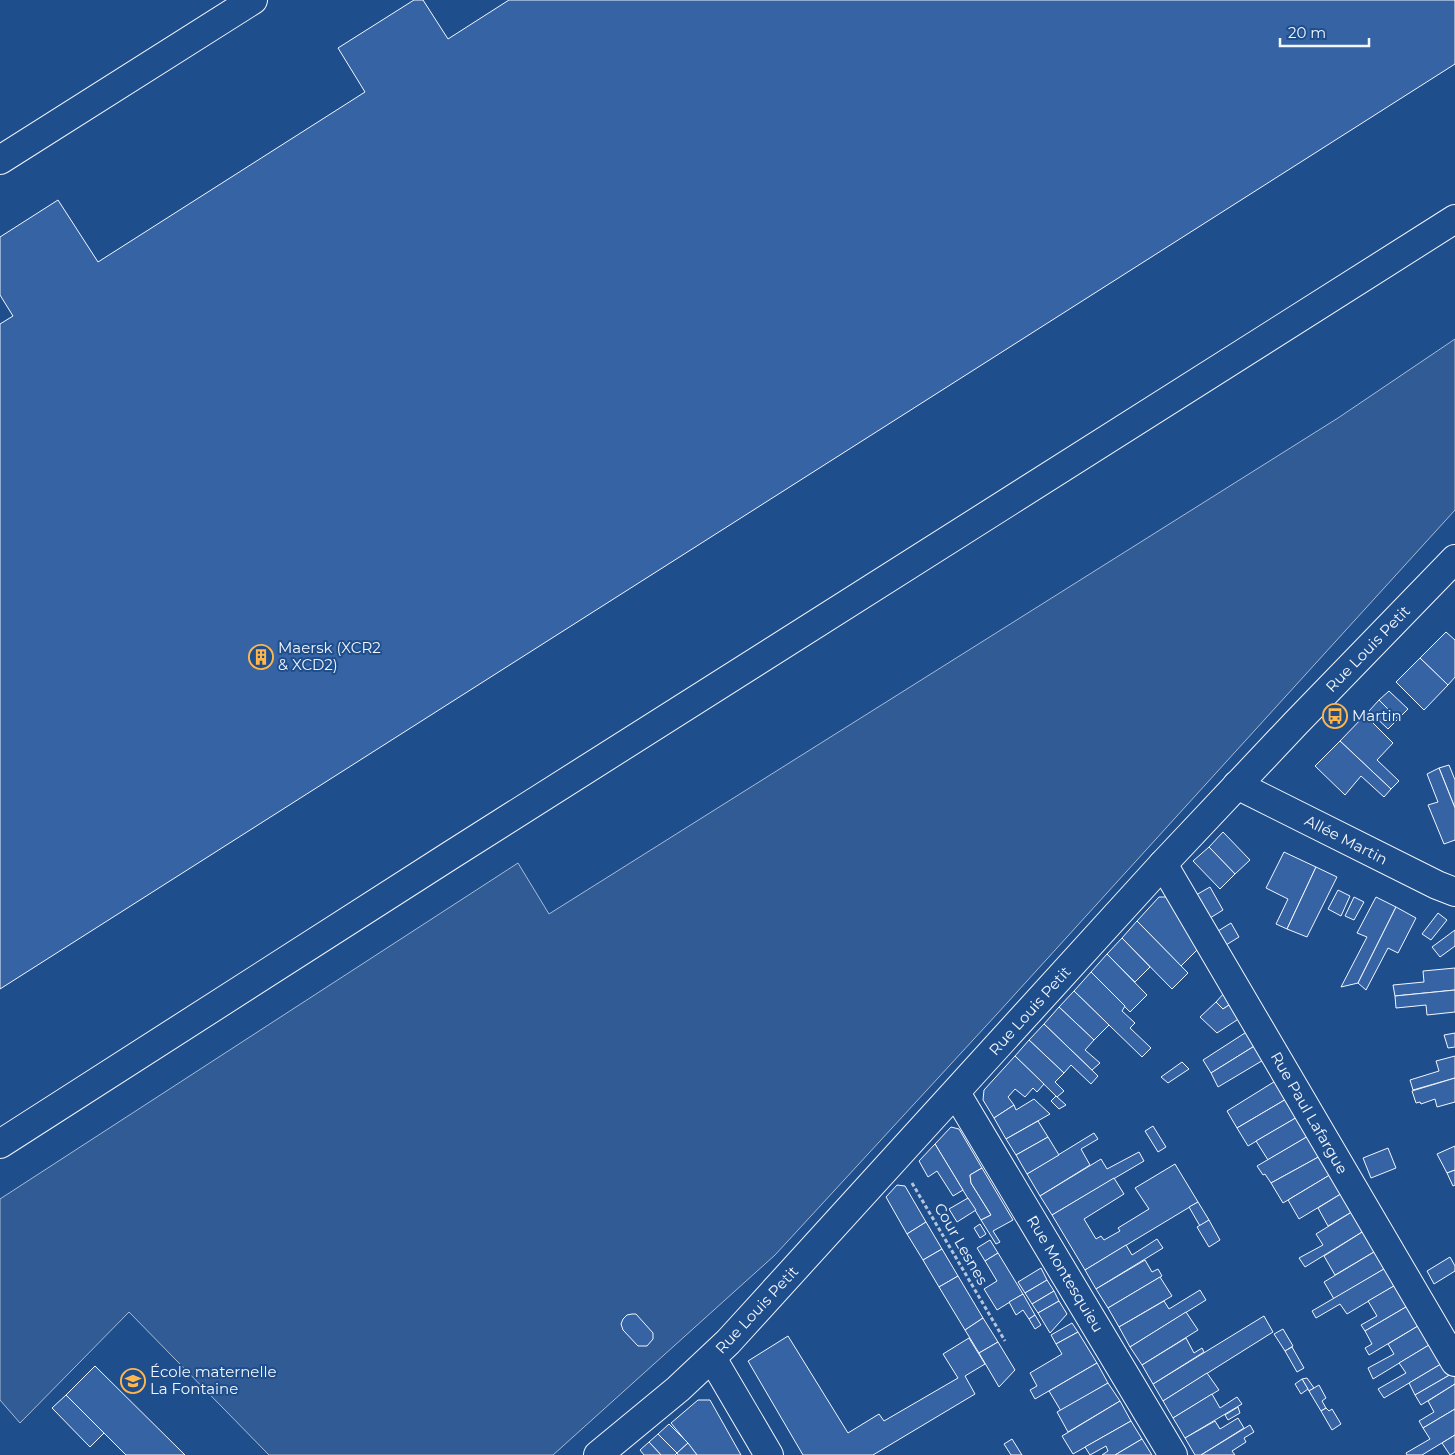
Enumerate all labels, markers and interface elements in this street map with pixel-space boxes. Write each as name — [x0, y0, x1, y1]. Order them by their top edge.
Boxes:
scale bar — [1280, 15, 1369, 47]
text: 20 m — [1288, 23, 1326, 42]
street label: Rue Louis Petit — [1322, 601, 1414, 696]
place label: Maersk (XCR2 & XCD2) — [278, 638, 381, 674]
building icon: Maersk (XCR2 & XCD2) — [248, 644, 274, 670]
bus stop icon: Martin — [1322, 703, 1348, 729]
place label: Martin — [1352, 706, 1402, 725]
street label: Allée Martin — [1302, 811, 1391, 869]
street label: Rue Louis Petit — [985, 962, 1075, 1059]
street label: Rue Paul Lafargue — [1267, 1048, 1352, 1177]
street label: Cour Lesnes — [930, 1199, 992, 1288]
street label: Rue Montesquieu — [1023, 1212, 1108, 1336]
street label: Rue Louis Petit — [711, 1262, 802, 1358]
place label: École maternelle La Fontaine — [150, 1362, 277, 1398]
school or university icon: École maternelle La Fontaine — [120, 1368, 146, 1394]

